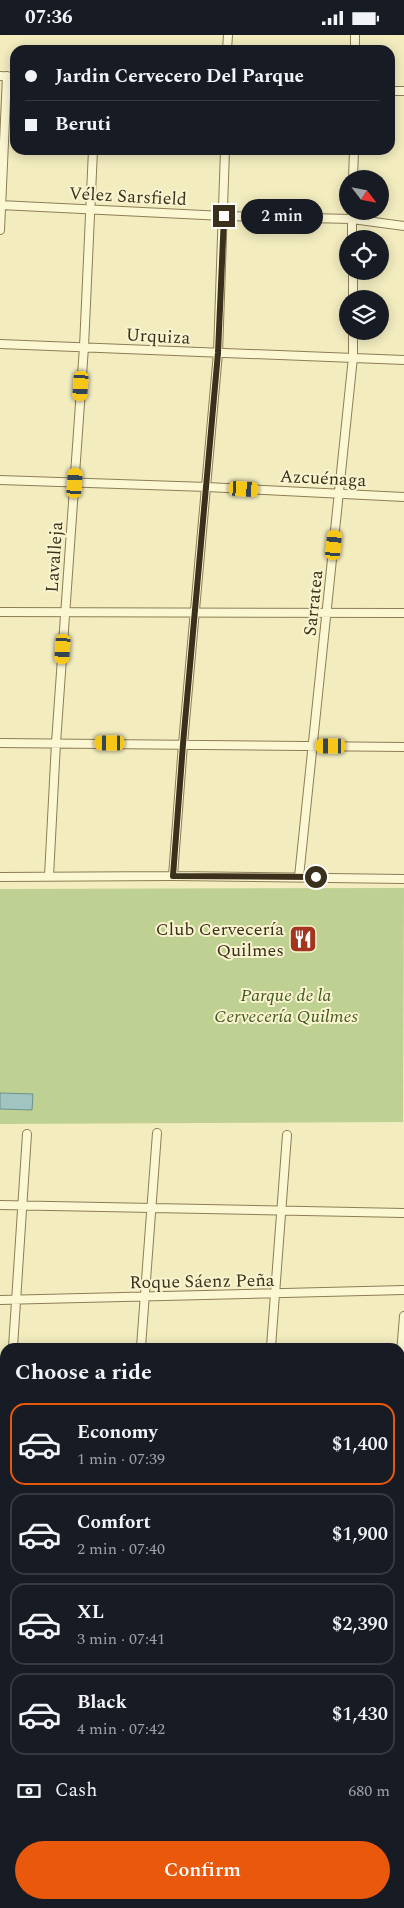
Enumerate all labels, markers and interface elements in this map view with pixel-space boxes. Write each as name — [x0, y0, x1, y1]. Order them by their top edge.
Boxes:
text: 07:36 — [25, 3, 73, 32]
text: Jardin Cervecero Del Parque — [55, 62, 304, 91]
text: Beruti — [55, 110, 111, 139]
north arrow — [339, 170, 389, 220]
map controls — [339, 170, 389, 340]
street label: Vélez Sarsfield — [68, 180, 188, 213]
callout: 2 min — [242, 199, 324, 233]
text: 2 min — [261, 204, 303, 228]
route end — [213, 205, 235, 227]
button: locate — [339, 230, 389, 280]
button: layers — [339, 290, 389, 340]
street label: Urquiza — [125, 321, 191, 352]
car — [72, 371, 89, 401]
street label: Azcuénaga — [279, 463, 367, 494]
car — [66, 468, 83, 498]
car — [228, 481, 259, 497]
street label: Lavalleja — [39, 520, 70, 594]
car — [324, 529, 343, 561]
street label: Sarratea — [297, 569, 330, 637]
car — [54, 634, 71, 664]
car — [95, 736, 125, 751]
car — [316, 739, 346, 754]
route start — [305, 866, 327, 888]
place label: Club Cervecería Quilmes — [156, 916, 284, 964]
restaurant icon: Club Cervecería Quilmes — [288, 924, 318, 954]
park label: Parque de la Cervecería Quilmes — [214, 982, 358, 1030]
street label: Roque Sáenz Peña — [129, 1267, 275, 1296]
text: Choose a ride — [15, 1356, 152, 1389]
text: Economy — [77, 1418, 158, 1447]
icon: car — [17, 1422, 62, 1467]
text: $1,400 — [332, 1430, 388, 1459]
text: 1 min · 07:39 — [77, 1447, 165, 1471]
text: Comfort — [77, 1508, 151, 1537]
icon: car — [17, 1512, 62, 1557]
text: $1,900 — [332, 1520, 388, 1549]
text: 2 min · 07:40 — [77, 1537, 165, 1561]
text: XL — [77, 1598, 104, 1627]
icon: car — [17, 1602, 62, 1647]
text: $2,390 — [332, 1610, 388, 1639]
text: 3 min · 07:41 — [77, 1627, 165, 1651]
text: Black — [77, 1688, 127, 1717]
icon: car — [17, 1692, 62, 1737]
text: $1,430 — [332, 1700, 388, 1729]
text: 4 min · 07:42 — [77, 1717, 165, 1741]
text: Cash — [55, 1776, 97, 1805]
icon: cash — [15, 1777, 43, 1805]
text: 680 m — [348, 1779, 390, 1803]
button: Confirm — [15, 1841, 390, 1899]

